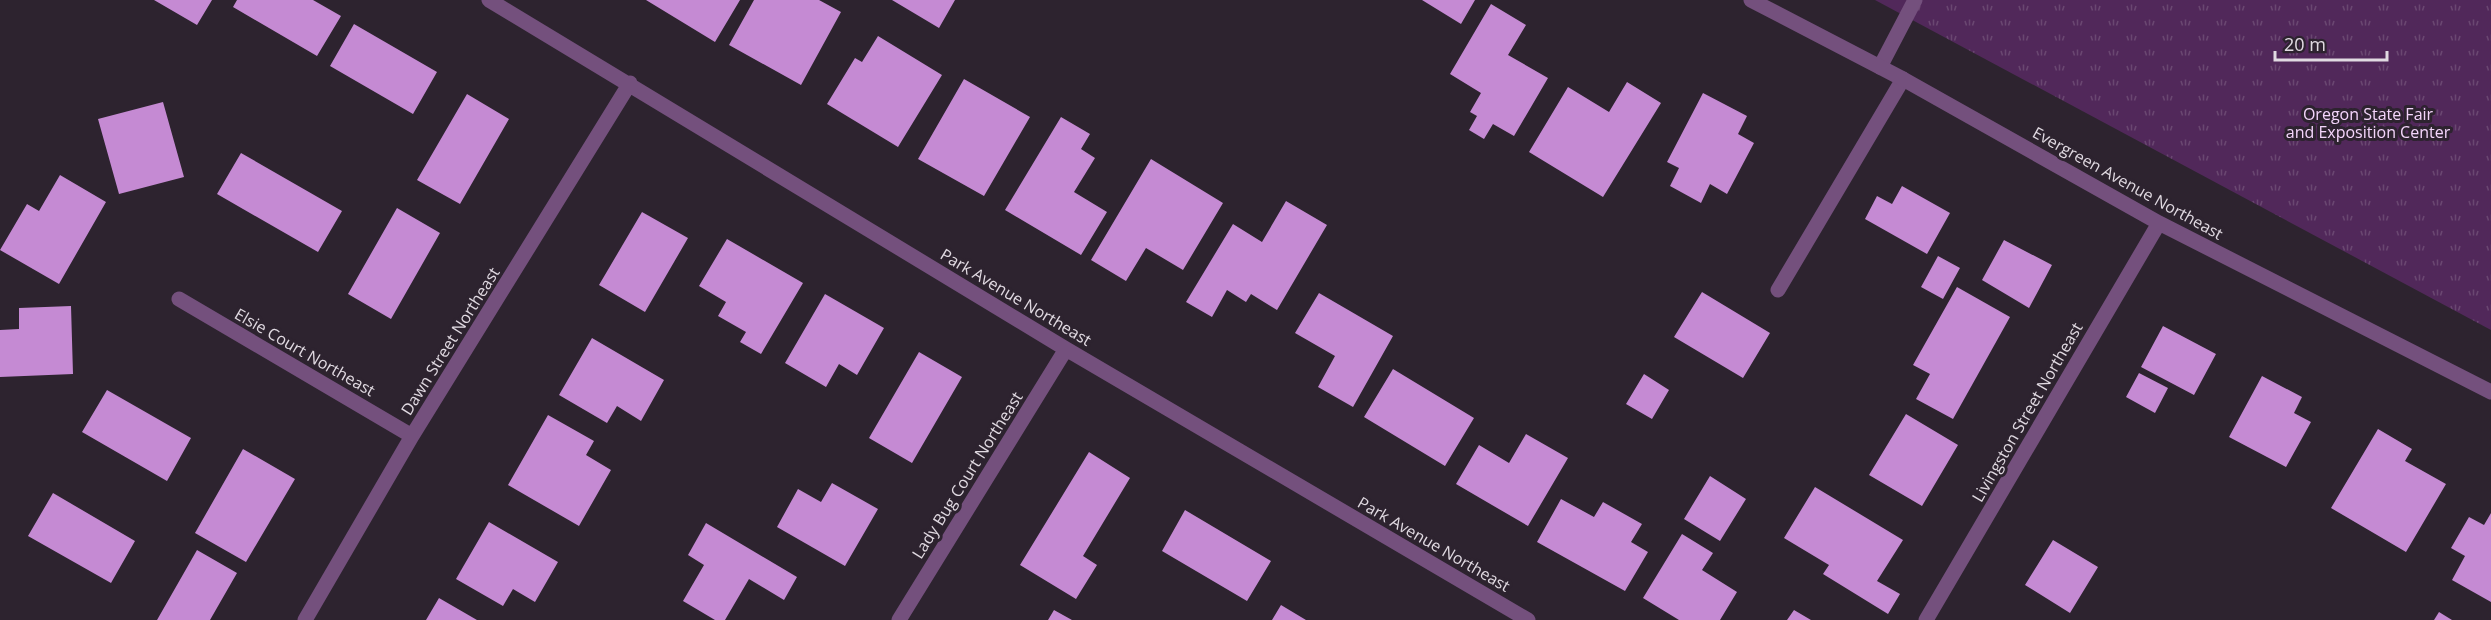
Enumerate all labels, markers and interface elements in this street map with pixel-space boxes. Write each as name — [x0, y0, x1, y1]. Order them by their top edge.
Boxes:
scale bar — [2275, 24, 2388, 62]
text: 20 m — [2284, 32, 2326, 56]
park label: Oregon State Fair and Exposition Center — [2286, 103, 2451, 143]
street label: Evergreen Avenue Northeast — [2029, 121, 2227, 245]
street label: Park Avenue Northeast — [936, 243, 1096, 351]
street label: Dawn Street Northeast — [395, 263, 505, 419]
street label: Elsie Court Northeast — [231, 303, 379, 401]
street label: Livingston Street Northeast — [1967, 318, 2088, 506]
street label: Lady Bug Court Northeast — [907, 387, 1028, 563]
street label: Park Avenue Northeast — [1354, 491, 1514, 597]

